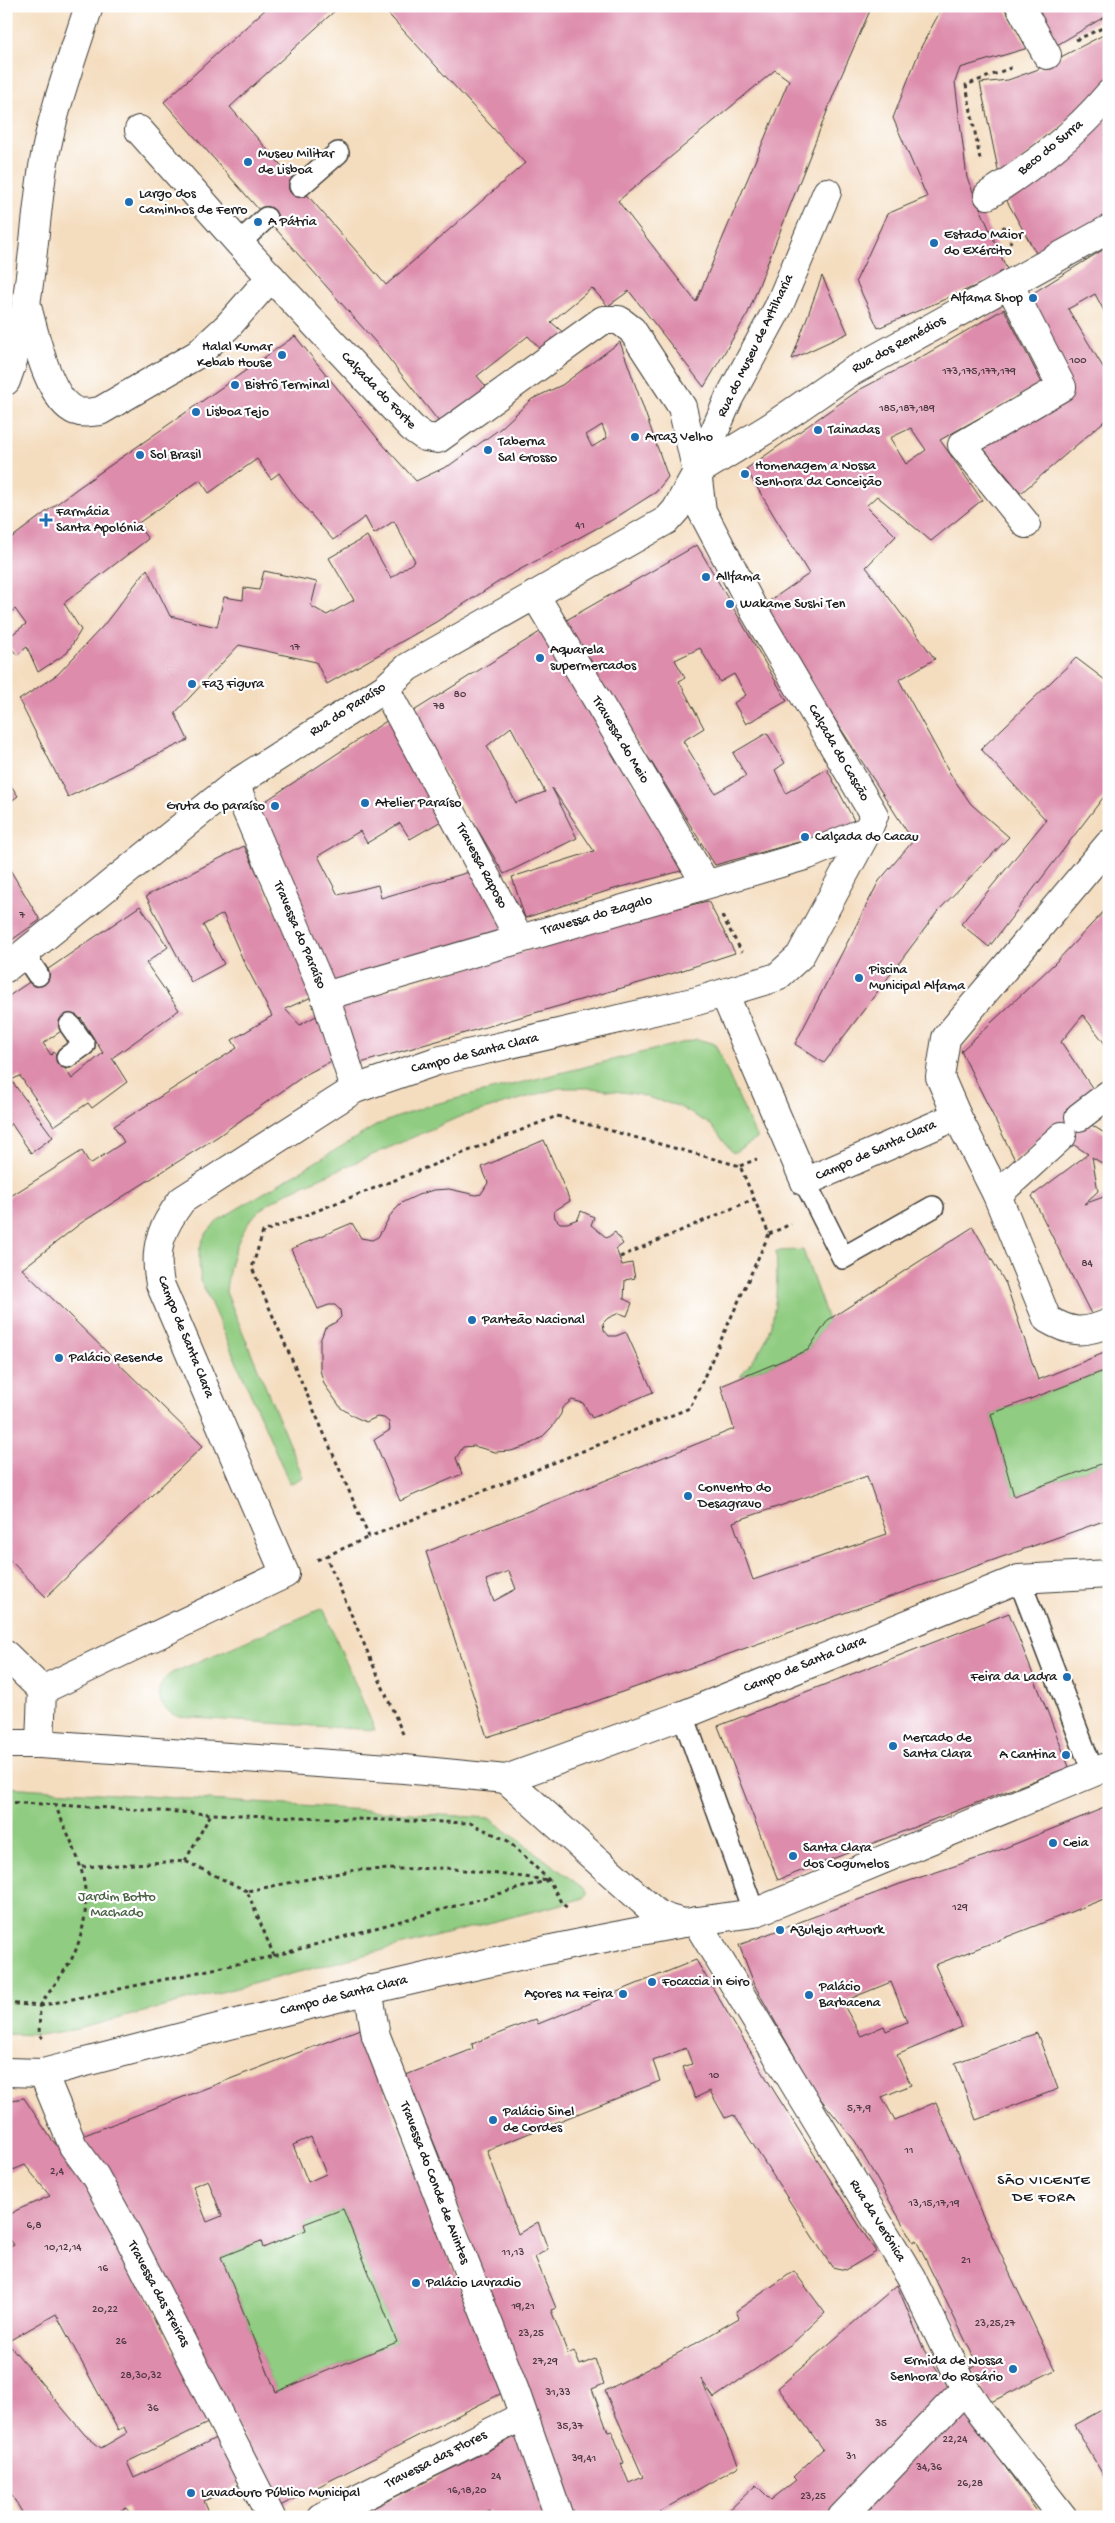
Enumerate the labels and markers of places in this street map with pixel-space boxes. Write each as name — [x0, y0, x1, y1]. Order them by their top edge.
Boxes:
place label: Museu Militar de Lisboa — [258, 146, 335, 179]
marker: Museu Militar de Lisboa — [242, 156, 254, 168]
place label: Largo dos Caminhos de Ferro — [139, 186, 248, 219]
marker: Largo dos Caminhos de Ferro — [123, 196, 135, 208]
place label: A Pátria — [268, 214, 318, 231]
marker: A Pátria — [252, 216, 264, 228]
place label: Estado Maior do Exército — [944, 227, 1024, 260]
marker: Estado Maior do Exército — [928, 237, 940, 249]
place label: Alfama Shop — [950, 290, 1023, 307]
marker: Alfama Shop — [1027, 292, 1039, 304]
place label: Halal Kumar Kebab House — [197, 339, 273, 372]
marker: Halal Kumar Kebab House — [276, 349, 288, 361]
place label: Bistrô Terminal — [244, 377, 330, 394]
marker: Bistrô Terminal — [229, 379, 241, 391]
place label: Lisboa Tejo — [206, 404, 269, 421]
marker: Lisboa Tejo — [190, 406, 202, 418]
place label: Tainadas — [827, 422, 881, 439]
marker: Tainadas — [812, 424, 824, 436]
place label: Arcaz Velho — [645, 429, 713, 446]
marker: Arcaz Velho — [629, 431, 641, 443]
place label: Taberna Sal Grosso — [497, 434, 557, 467]
marker: Taberna Sal Grosso — [482, 444, 494, 456]
place label: Sol Brasil — [150, 447, 201, 464]
marker: Sol Brasil — [134, 449, 146, 461]
place label: Homenagem a Nossa Senhora da Conceição — [755, 458, 882, 491]
marker: Homenagem a Nossa Senhora da Conceição — [739, 468, 751, 480]
place label: Farmácia Santa Apolónia — [55, 504, 145, 537]
marker: Farmácia Santa Apolónia — [40, 514, 52, 526]
place label: Allfama — [716, 569, 761, 586]
marker: Allfama — [700, 571, 712, 583]
place label: Wakame Sushi Ten — [740, 596, 846, 613]
marker: Wakame Sushi Ten — [724, 598, 736, 610]
place label: Aquarela supermercados — [550, 642, 637, 675]
marker: Aquarela supermercados — [534, 652, 546, 664]
place label: Faz Figura — [201, 676, 265, 693]
marker: Faz Figura — [186, 678, 198, 690]
place label: Atelier Paraíso — [375, 795, 462, 812]
marker: Atelier Paraíso — [359, 797, 371, 809]
place label: Gruta do paraíso — [166, 798, 265, 815]
marker: Gruta do paraíso — [269, 800, 281, 812]
place label: Calçada do Cacau — [815, 829, 919, 846]
marker: Calçada do Cacau — [799, 831, 811, 843]
place label: Piscina Municipal Alfama — [868, 962, 966, 995]
marker: Piscina Municipal Alfama — [853, 972, 865, 984]
place label: Panteão Nacional — [481, 1312, 585, 1329]
marker: Panteão Nacional — [466, 1314, 478, 1326]
place label: Palácio Resende — [68, 1350, 164, 1367]
marker: Palácio Resende — [53, 1352, 65, 1364]
place label: Convento do Desagravo — [697, 1480, 771, 1513]
marker: Convento do Desagravo — [682, 1490, 694, 1502]
place label: Feira da Ladra — [969, 1669, 1058, 1686]
marker: Feira da Ladra — [1061, 1671, 1073, 1683]
place label: Mercado de Santa Clara — [903, 1730, 973, 1763]
marker: Mercado de Santa Clara — [887, 1740, 899, 1752]
place label: A Cantina — [999, 1747, 1057, 1764]
marker: A Cantina — [1060, 1749, 1072, 1761]
place label: Ceia — [1063, 1835, 1090, 1852]
marker: Ceia — [1047, 1837, 1059, 1849]
place label: Santa Clara dos Cogumelos — [803, 1840, 890, 1873]
marker: Santa Clara dos Cogumelos — [787, 1850, 799, 1862]
place label: Azulejo artwork — [790, 1922, 885, 1939]
marker: Azulejo artwork — [774, 1924, 786, 1936]
place label: Focaccia in Giro — [661, 1974, 750, 1991]
marker: Focaccia in Giro — [646, 1976, 658, 1988]
place label: Palácio Barbacena — [818, 1979, 882, 2012]
place label: Açores na Feira — [524, 1986, 614, 2003]
marker: Açores na Feira — [617, 1988, 629, 2000]
marker: Palácio Barbacena — [803, 1989, 815, 2001]
place label: Palácio Sinel de Cordes — [502, 2104, 574, 2137]
marker: Palácio Sinel de Cordes — [487, 2114, 499, 2126]
place label: Palácio Lavradio — [425, 2275, 521, 2292]
marker: Palácio Lavradio — [410, 2277, 422, 2289]
place label: Ermida de Nossa Senhora do Rosário — [890, 2353, 1004, 2386]
marker: Ermida de Nossa Senhora do Rosário — [1007, 2363, 1019, 2375]
place label: Lavadouro Público Municipal — [201, 2485, 360, 2502]
marker: Lavadouro Público Municipal — [185, 2487, 197, 2499]

